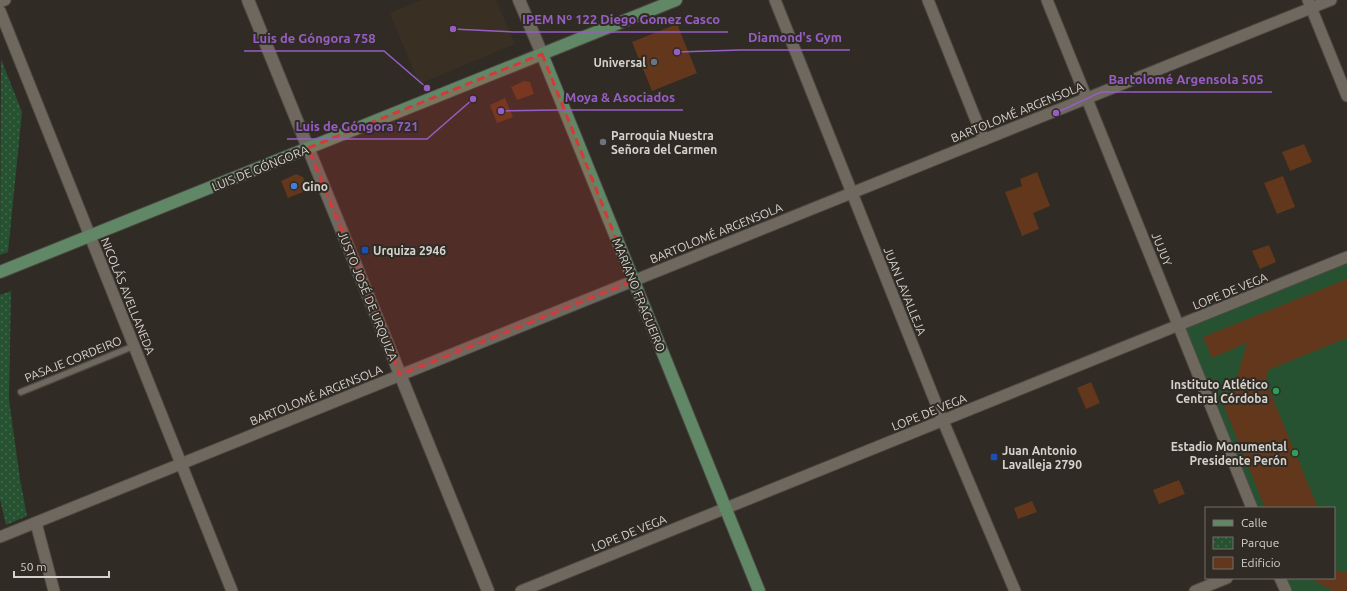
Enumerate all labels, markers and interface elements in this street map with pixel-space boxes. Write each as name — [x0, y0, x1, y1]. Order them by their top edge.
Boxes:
callout: IPEM Nº 122 Diego Gomez Casco — [514, 7, 728, 32]
text: IPEM Nº 122 Diego Gomez Casco — [522, 12, 720, 26]
callout: Diamond's Gym — [740, 25, 850, 50]
callout: Luis de Góngora 758 — [244, 26, 384, 51]
text: Diamond's Gym — [748, 30, 842, 44]
text: Luis de Góngora 758 — [252, 31, 376, 45]
place label: Universal — [593, 56, 646, 69]
marker: Universal — [649, 57, 659, 67]
callout: Bartolomé Argensola 505 — [1101, 67, 1272, 92]
text: Bartolomé Argensola 505 — [1108, 72, 1264, 86]
street label: BARTOLOMÉ ARGENSOLA — [949, 79, 1085, 145]
callout: Moya & Asociados — [556, 85, 683, 110]
text: Moya & Asociados — [565, 90, 675, 104]
callout: Luis de Góngora 721 — [287, 114, 427, 139]
text: Luis de Góngora 721 — [295, 119, 419, 133]
place label: Parroquia Nuestra Señora del Carmen — [611, 129, 717, 156]
marker: Parroquia Nuestra Señora del Carmen — [598, 137, 608, 147]
street label: LUIS DE GÓNGORA — [210, 143, 310, 193]
place label: Gino — [302, 180, 328, 193]
marker: Gino — [289, 181, 299, 191]
street label: BARTOLOMÉ ARGENSOLA — [648, 200, 784, 266]
street label: JUSTO JOSÉ DE URQUIZA — [336, 229, 400, 363]
street label: JUJUY — [1149, 230, 1175, 268]
street label: NICOLÁS AVELLANEDA — [99, 236, 158, 357]
street label: MARIANO FRAGUEIRO — [610, 236, 668, 354]
place label: Urquiza 2946 — [373, 244, 446, 257]
marker: Urquiza 2946 — [360, 245, 370, 255]
street label: JUAN LAVALLEJA — [881, 245, 929, 337]
street label: LOPE DE VEGA — [1191, 270, 1270, 312]
street label: PASAJE CORDEIRO — [23, 334, 123, 384]
street label: BARTOLOMÉ ARGENSOLA — [248, 362, 384, 428]
place label: Instituto Atlético Central Córdoba — [1170, 378, 1268, 405]
marker: Instituto Atlético Central Córdoba — [1271, 386, 1281, 396]
street label: LOPE DE VEGA — [890, 391, 969, 433]
place label: Estadio Monumental Presidente Perón — [1171, 440, 1287, 467]
place label: Juan Antonio Lavalleja 2790 — [1002, 444, 1082, 471]
marker: Estadio Monumental Presidente Perón — [1290, 448, 1300, 458]
marker: Juan Antonio Lavalleja 2790 — [989, 452, 999, 462]
legend — [1205, 507, 1335, 579]
street label: LOPE DE VEGA — [590, 512, 669, 554]
text: Calle — [1241, 516, 1267, 529]
text: Parque — [1241, 536, 1279, 549]
scale bar — [14, 553, 109, 579]
text: Edificio — [1241, 556, 1281, 569]
text: 50 m — [20, 560, 47, 573]

